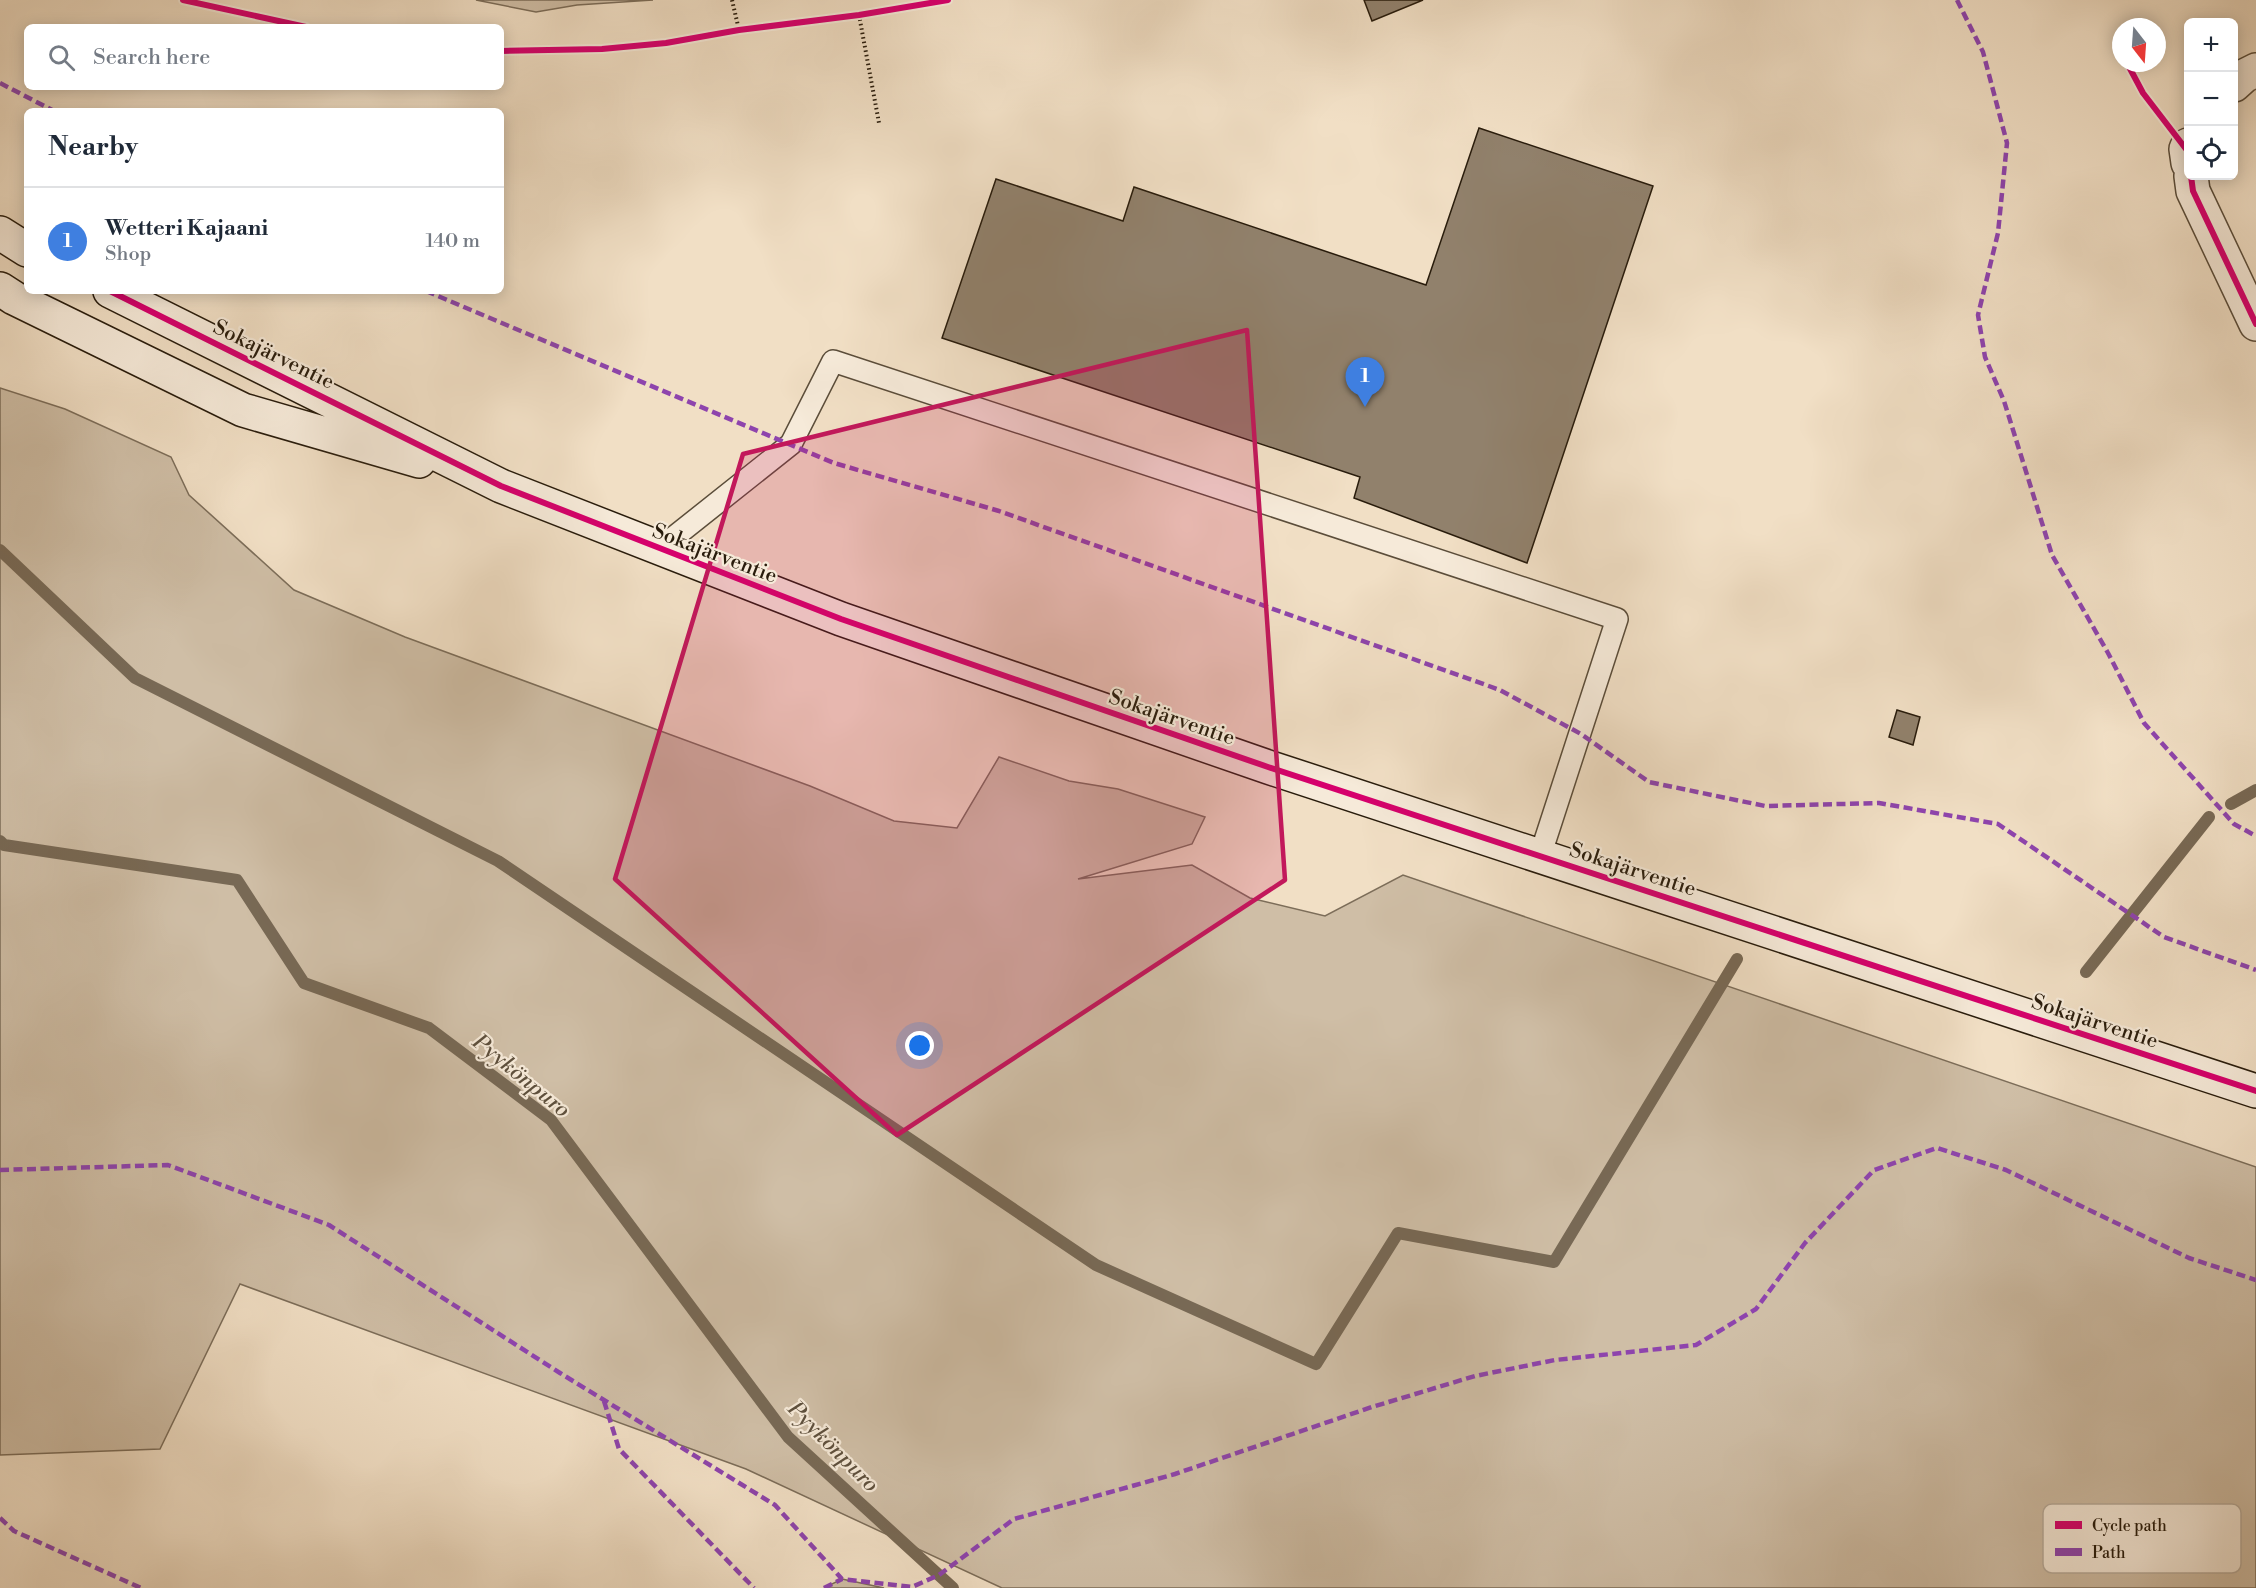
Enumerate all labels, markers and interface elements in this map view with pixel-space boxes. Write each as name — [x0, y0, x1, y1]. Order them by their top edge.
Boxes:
north arrow — [2112, 18, 2166, 72]
map controls — [2184, 18, 2238, 180]
button: + — [2184, 18, 2238, 72]
search box — [24, 24, 504, 90]
icon: search — [45, 41, 78, 74]
text: Search here — [93, 44, 210, 71]
button: − — [2184, 72, 2238, 126]
button: locate — [2184, 126, 2238, 180]
text: Nearby — [48, 131, 138, 163]
text: Wetteri Kajaani — [105, 215, 268, 242]
text: 1 — [63, 229, 72, 254]
text: 140 m — [425, 229, 480, 254]
text: Shop — [105, 242, 151, 267]
street label: Sokajärventie — [209, 314, 338, 395]
pin: 1 — [1346, 358, 1384, 407]
street label: Sokajärventie — [649, 518, 781, 590]
street label: Sokajärventie — [1105, 684, 1238, 752]
street label: Sokajärventie — [1566, 837, 1699, 903]
street label: Sokajärventie — [2028, 989, 2161, 1055]
water label: Pyykönpuro — [466, 1028, 575, 1124]
your location — [905, 1031, 934, 1060]
water label: Pyykönpuro — [781, 1395, 884, 1498]
legend — [2043, 1504, 2241, 1573]
text: Cycle path — [2092, 1516, 2167, 1536]
text: Path — [2092, 1543, 2126, 1563]

